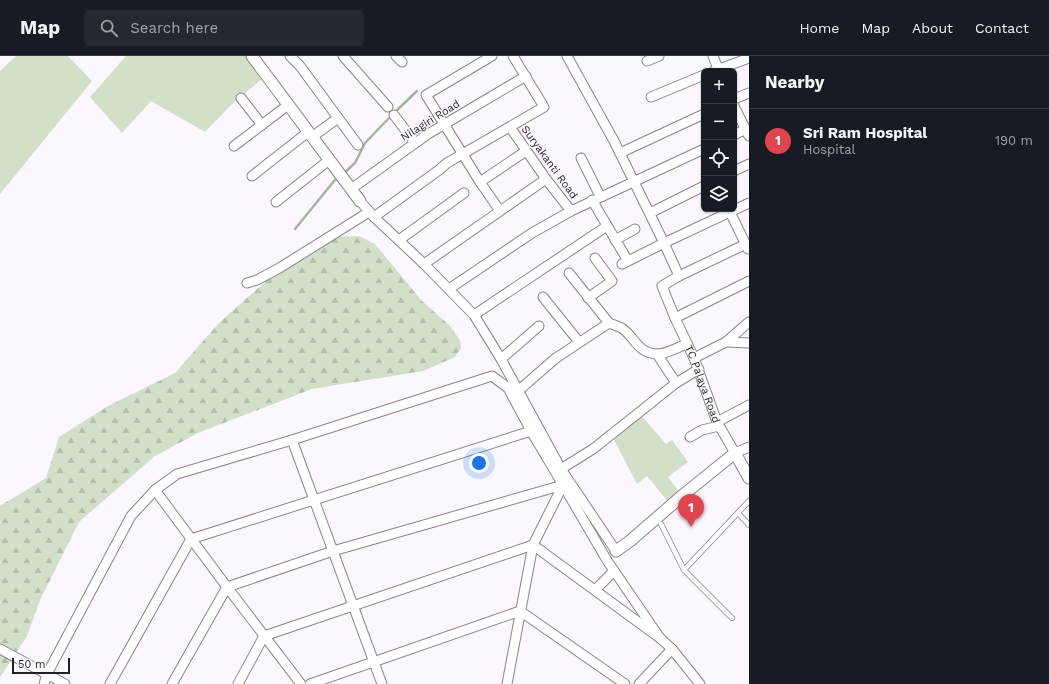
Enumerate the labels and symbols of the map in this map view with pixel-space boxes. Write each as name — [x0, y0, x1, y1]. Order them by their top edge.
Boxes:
street label: Nilagiri Road — [398, 97, 462, 144]
street label: Suryakanti Road — [519, 123, 581, 201]
street label: TC Palaya Road — [682, 343, 723, 425]
your location — [469, 453, 489, 473]
pin: 1 — [678, 494, 704, 527]
scale bar — [12, 656, 70, 675]

